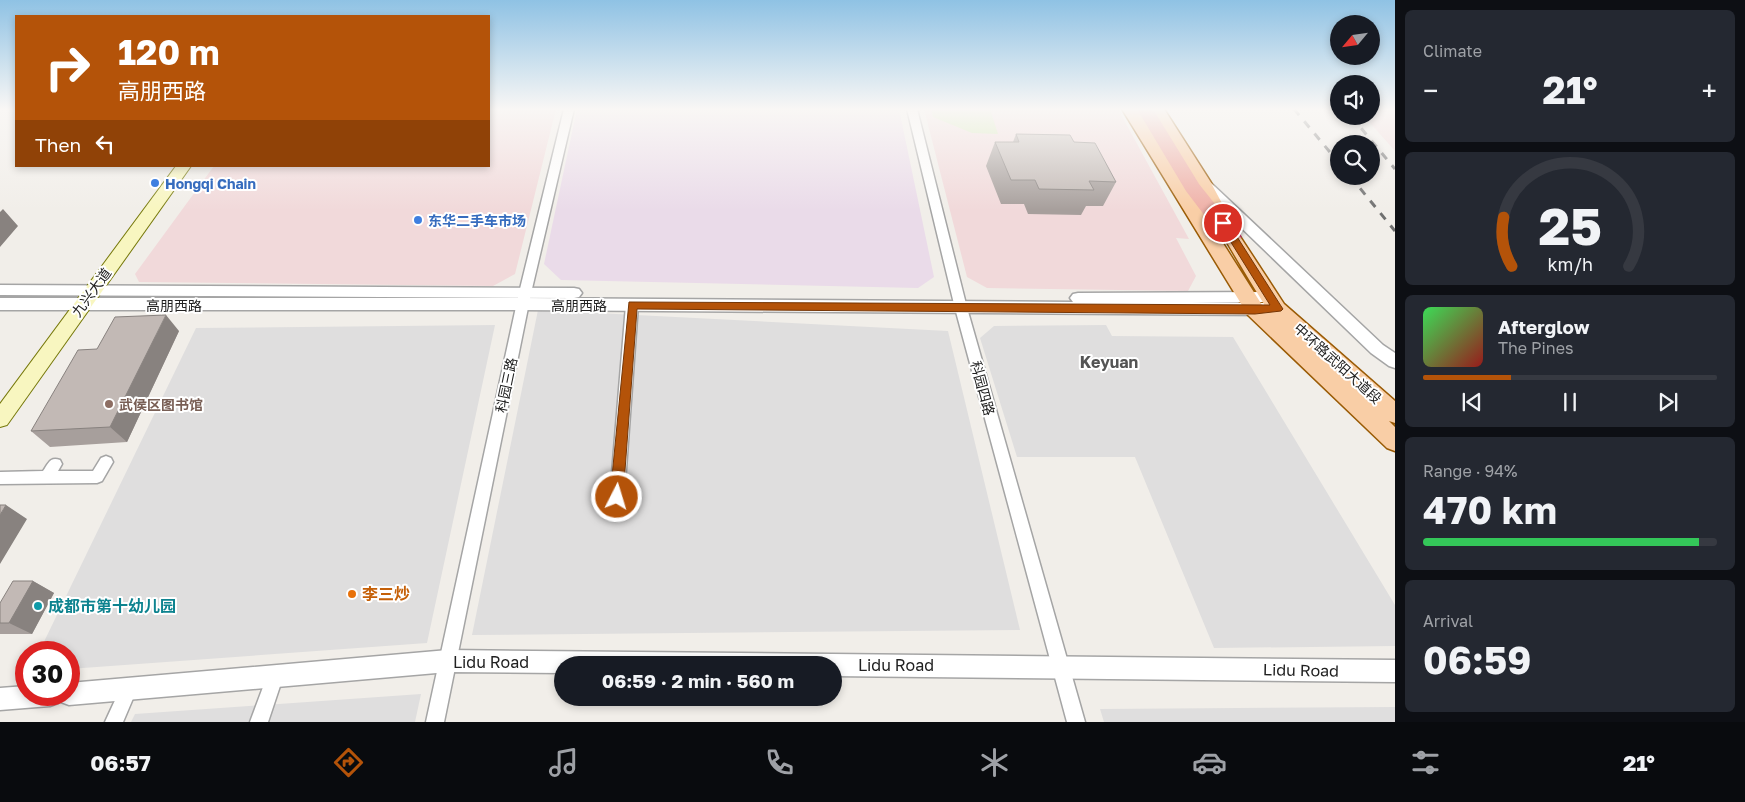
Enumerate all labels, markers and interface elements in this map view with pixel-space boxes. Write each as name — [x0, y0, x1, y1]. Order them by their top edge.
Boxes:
north arrow — [1330, 15, 1380, 65]
map controls — [1330, 15, 1380, 185]
text: 120 m — [118, 31, 220, 73]
icon: right — [35, 35, 100, 100]
text: Climate — [1423, 41, 1482, 61]
text: 21° — [1543, 67, 1598, 112]
text: − — [1423, 74, 1438, 107]
text: + — [1702, 74, 1717, 107]
button: sound — [1330, 75, 1380, 125]
text: 高朋西路 — [118, 77, 206, 104]
icon: left — [91, 130, 119, 158]
text: Then — [35, 133, 81, 156]
button: search — [1330, 135, 1380, 185]
place label: Hongqi Chain — [165, 175, 256, 192]
marker: Hongqi Chain — [149, 177, 161, 189]
text: 25 — [1538, 194, 1602, 256]
pin — [1202, 202, 1244, 244]
icon: arrive — [1209, 209, 1237, 237]
place label: 东华二手车市场 — [428, 212, 526, 229]
marker: 东华二手车市场 — [412, 214, 424, 226]
text: km/h — [1547, 253, 1593, 275]
street label: 九兴大道 — [68, 264, 114, 320]
street label: 高朋西路 — [146, 297, 202, 314]
street label: 高朋西路 — [551, 297, 607, 314]
text: Afterglow — [1498, 315, 1589, 338]
street label: 中环路武阳大道段 — [1291, 319, 1385, 407]
text: The Pines — [1498, 338, 1573, 358]
district label: Keyuan — [1080, 352, 1138, 372]
street label: 科园三路 — [492, 356, 520, 414]
street label: 科园四路 — [968, 359, 998, 417]
icon: previous — [1458, 388, 1486, 416]
icon: pause — [1556, 388, 1584, 416]
icon: next — [1654, 388, 1682, 416]
place label: 武侯区图书馆 — [119, 396, 203, 413]
marker: 武侯区图书馆 — [103, 398, 115, 410]
text: Range · 94% — [1423, 461, 1517, 481]
position arrow — [590, 470, 642, 522]
text: 470 km — [1423, 487, 1557, 532]
place label: 李三炒 — [362, 584, 410, 604]
marker: 李三炒 — [346, 588, 358, 600]
place label: 成都市第十幼儿园 — [48, 596, 176, 616]
marker: 成都市第十幼儿园 — [32, 600, 44, 612]
text: Arrival — [1423, 611, 1473, 631]
text: 06:59 — [1423, 637, 1531, 682]
speed limit sign: 30 — [15, 641, 80, 706]
street label: Lidu Road — [453, 652, 529, 672]
street label: Lidu Road — [858, 655, 934, 675]
street label: Lidu Road — [1263, 659, 1339, 681]
text: 06:59 · 2 min · 560 m — [602, 669, 794, 692]
icon: directions — [331, 745, 366, 780]
icon: music — [546, 745, 581, 780]
icon: phone — [762, 745, 797, 780]
icon: climate — [977, 745, 1012, 780]
icon: car — [1192, 745, 1227, 780]
icon: filters — [1408, 745, 1443, 780]
text: 06:57 — [90, 749, 151, 776]
text: 21° — [1623, 749, 1655, 776]

